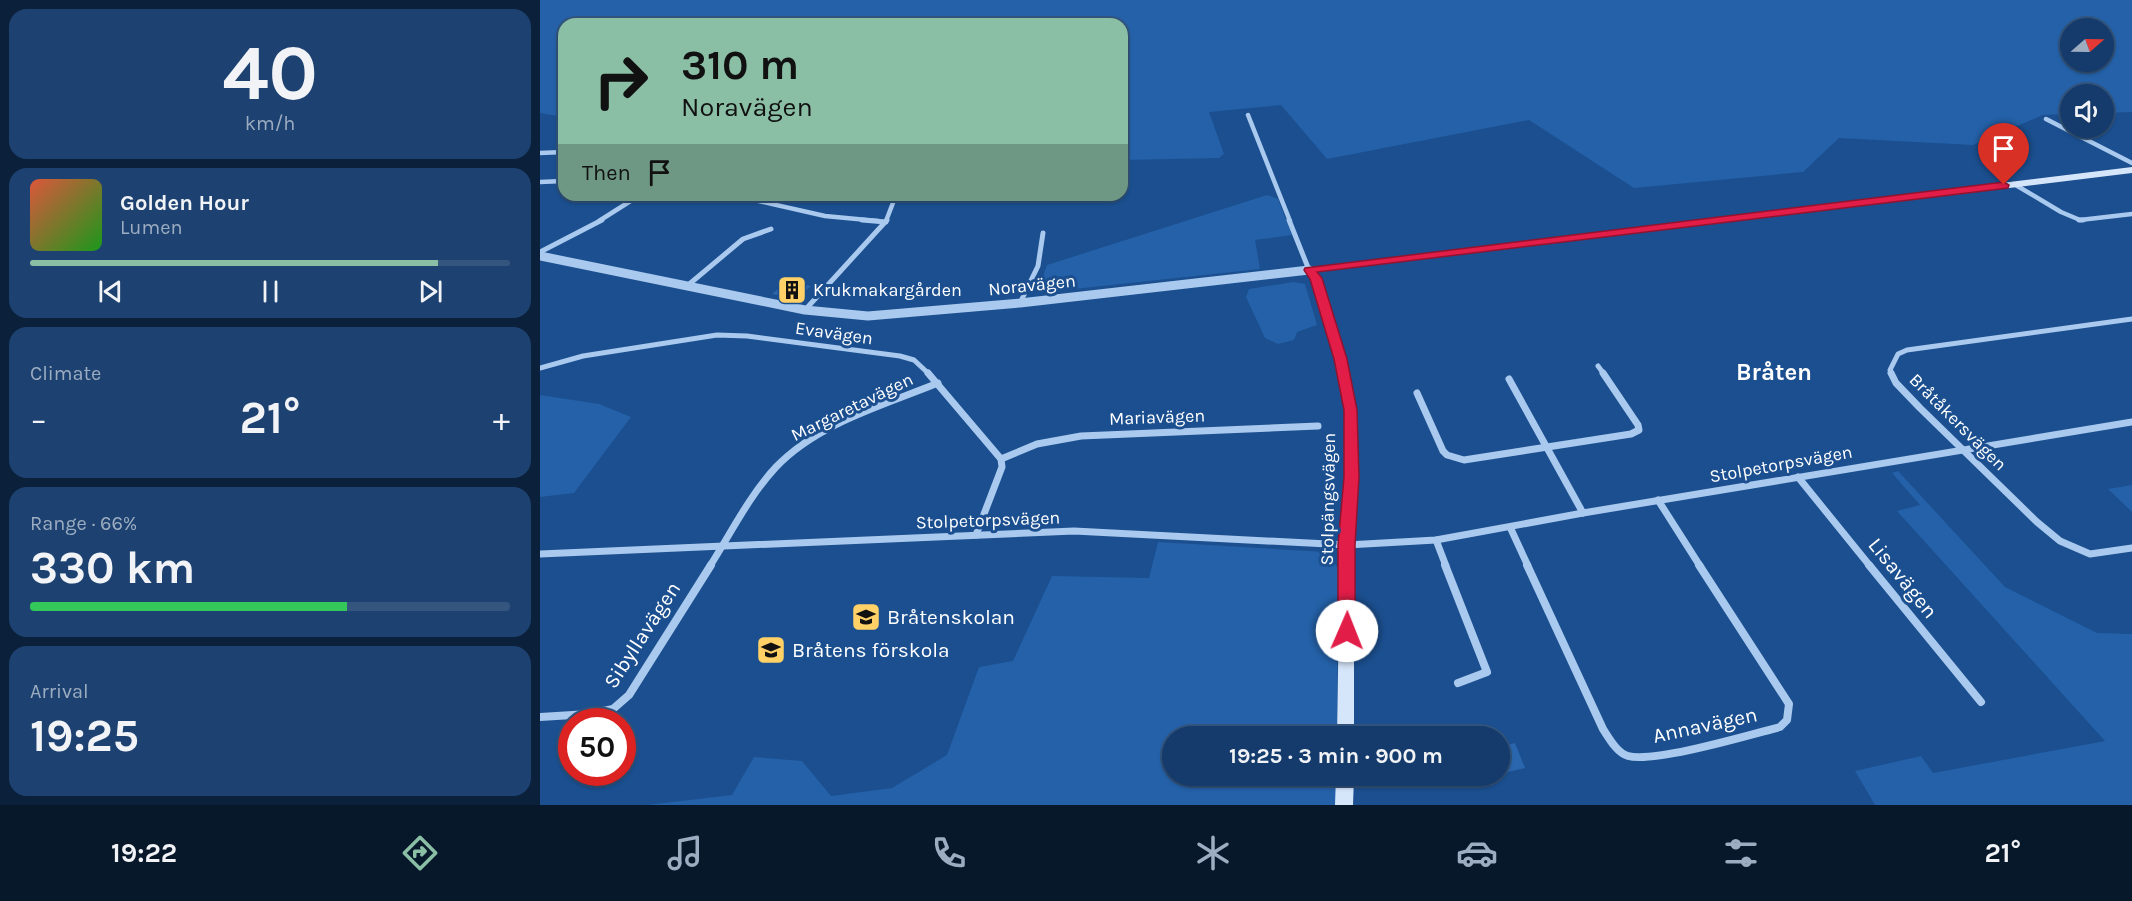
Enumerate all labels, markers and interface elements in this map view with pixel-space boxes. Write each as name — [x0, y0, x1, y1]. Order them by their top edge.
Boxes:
north arrow — [2060, 18, 2114, 72]
map controls — [2060, 18, 2114, 138]
text: 40 — [222, 27, 318, 119]
text: 310 m — [681, 40, 799, 90]
icon: right — [582, 42, 660, 120]
button: sound — [2060, 84, 2114, 138]
text: Noravägen — [681, 91, 813, 123]
text: km/h — [245, 112, 295, 135]
pin — [1978, 123, 2029, 185]
icon: arrive — [1987, 132, 2020, 165]
icon: arrive — [643, 156, 676, 189]
text: Then — [582, 160, 631, 186]
text: Golden Hour — [120, 190, 249, 216]
text: Lumen — [120, 216, 183, 239]
street label: Noravägen — [987, 269, 1077, 301]
building icon: Krukmakargården — [776, 274, 808, 306]
icon: previous — [94, 275, 127, 308]
icon: pause — [254, 275, 287, 308]
icon: next — [414, 275, 447, 308]
place label: Krukmakargården — [813, 279, 962, 301]
street label: Evavägen — [794, 317, 874, 349]
district label: Bråten — [1736, 358, 1812, 386]
text: Climate — [30, 362, 101, 385]
street label: Margaretavägen — [787, 368, 917, 446]
street label: Bråtåkersvägen — [1905, 369, 2011, 475]
text: 21° — [240, 392, 300, 444]
text: − — [30, 400, 47, 438]
text: + — [493, 400, 510, 438]
street label: Mariavägen — [1109, 404, 1205, 430]
street label: Stolpängsvägen — [1316, 432, 1340, 566]
street label: Stolpetorpsvägen — [1708, 441, 1854, 487]
street label: Stolpetorpsvägen — [915, 506, 1061, 534]
text: Range · 66% — [30, 512, 137, 535]
street label: Lisavägen — [1863, 533, 1943, 623]
text: 330 km — [30, 542, 195, 594]
street label: Sibyllavägen — [599, 577, 685, 693]
position arrow — [1315, 599, 1379, 663]
school or university icon: Bråtenskolan — [850, 601, 882, 633]
place label: Bråtenskolan — [887, 605, 1015, 629]
school or university icon: Bråtens förskola — [755, 634, 787, 666]
place label: Bråtens förskola — [792, 638, 950, 662]
text: Arrival — [30, 680, 89, 703]
street label: Annavägen — [1650, 702, 1760, 748]
speed limit sign: 50 — [558, 708, 636, 786]
text: 19:25 — [30, 710, 139, 762]
text: 19:25 · 3 min · 900 m — [1229, 743, 1443, 769]
icon: directions — [399, 832, 441, 874]
icon: music — [664, 832, 706, 874]
icon: phone — [928, 832, 970, 874]
icon: climate — [1192, 832, 1234, 874]
icon: car — [1456, 832, 1498, 874]
icon: filters — [1720, 832, 1762, 874]
text: 19:22 — [111, 837, 177, 869]
text: 21° — [1984, 837, 2021, 869]

